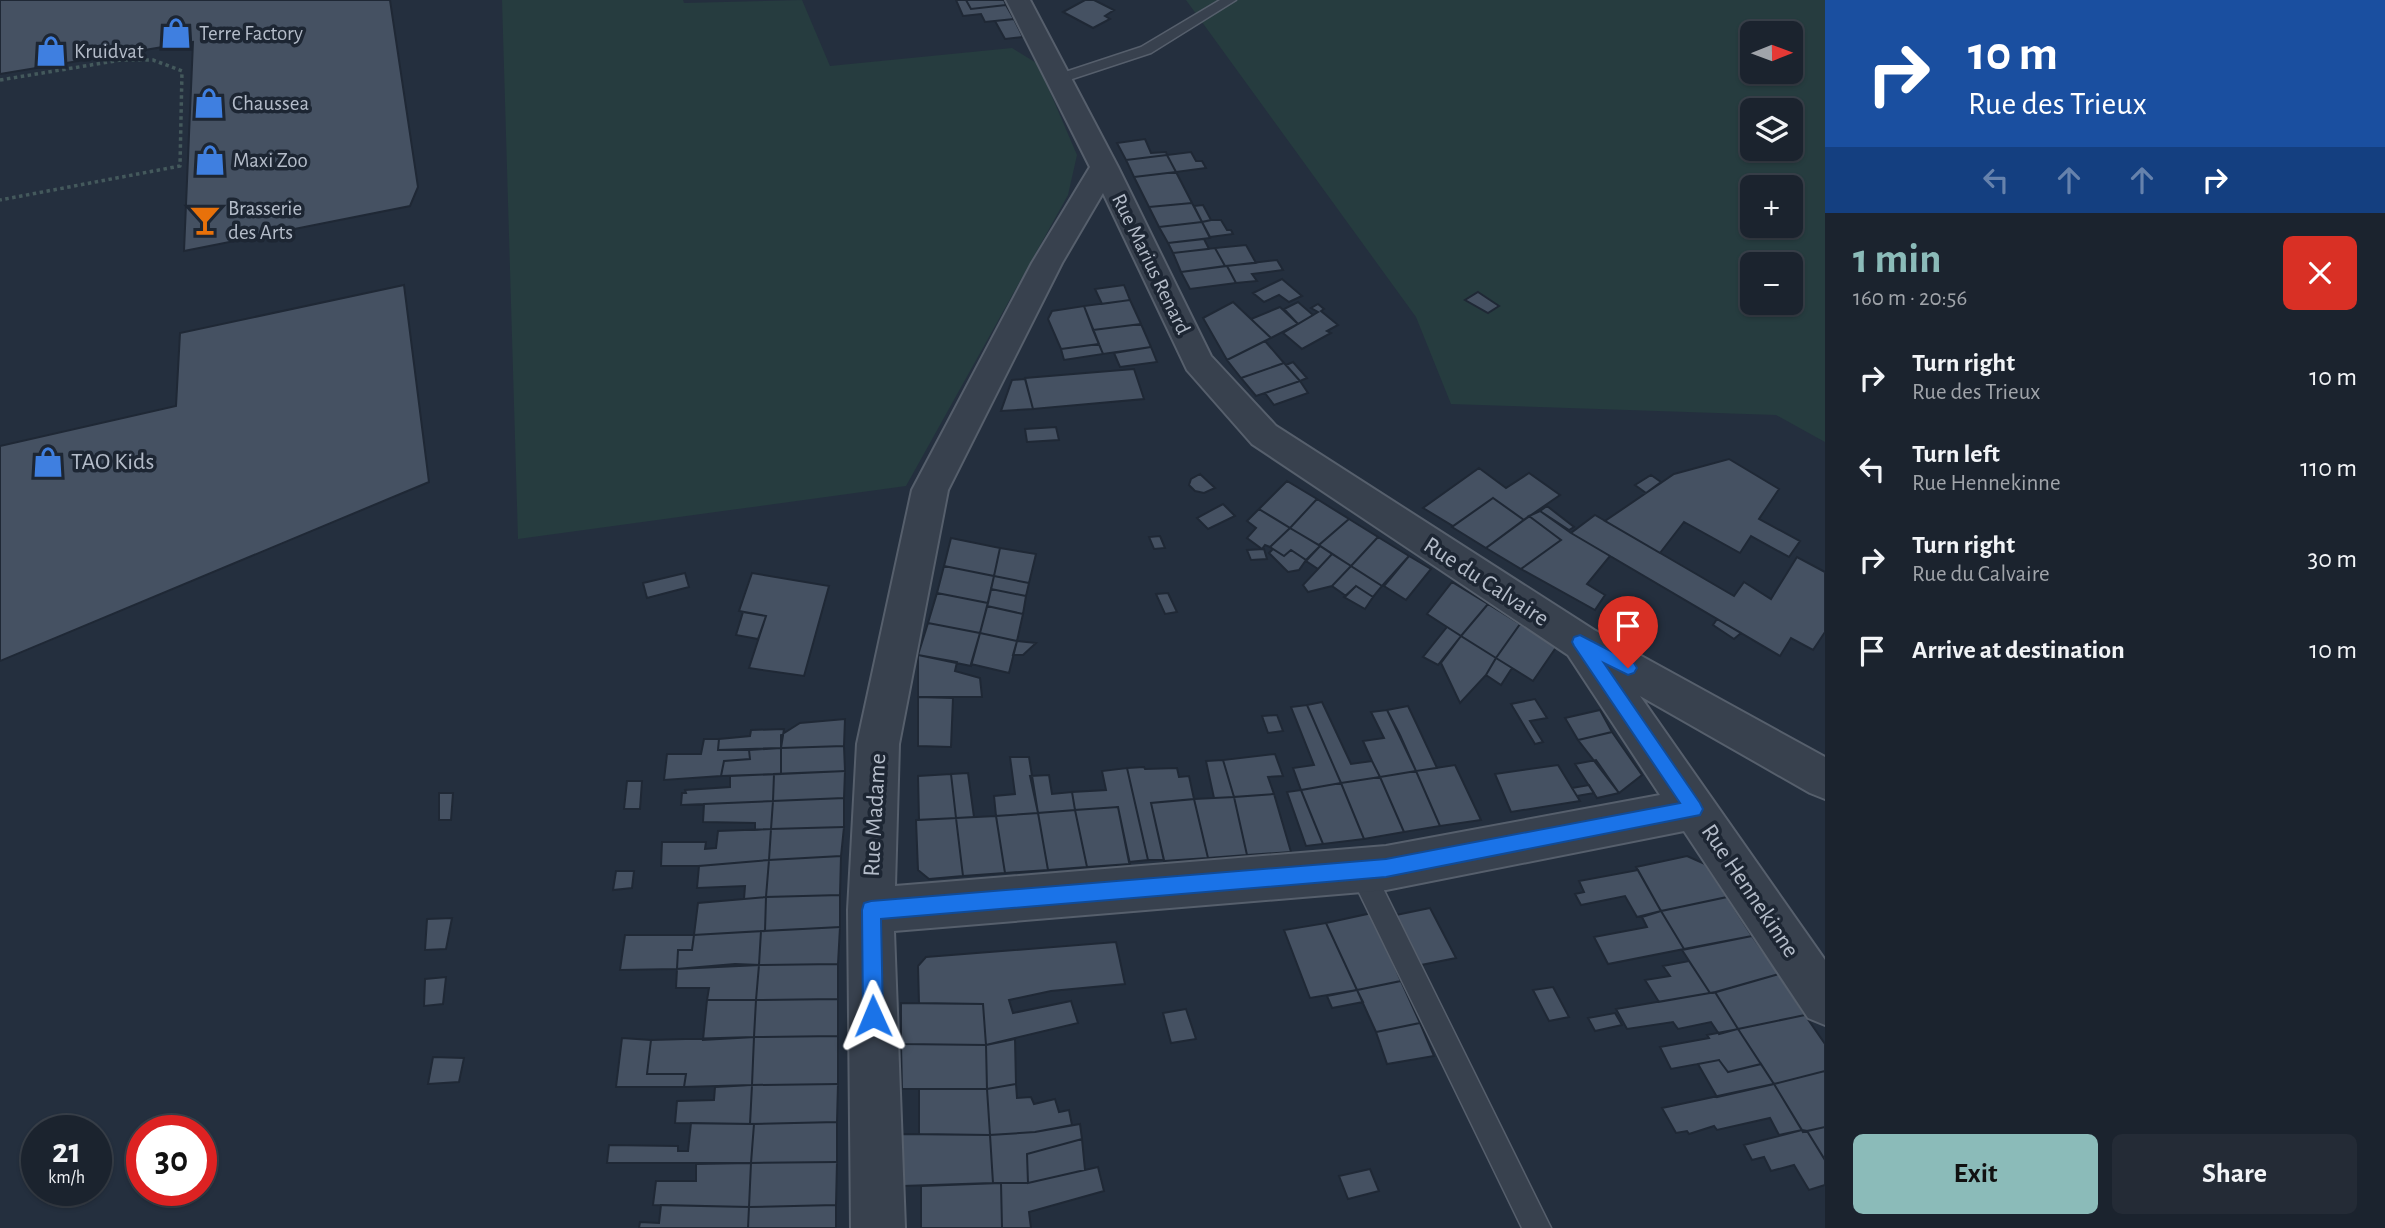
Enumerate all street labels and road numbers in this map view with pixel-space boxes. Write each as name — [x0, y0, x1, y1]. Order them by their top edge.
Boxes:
street label: Rue Marius Renard — [1108, 191, 1194, 338]
street label: Rue du Calvaire — [1419, 533, 1553, 631]
street label: Rue Madame — [860, 753, 890, 877]
street label: Rue Hennekinne — [1697, 820, 1803, 962]

